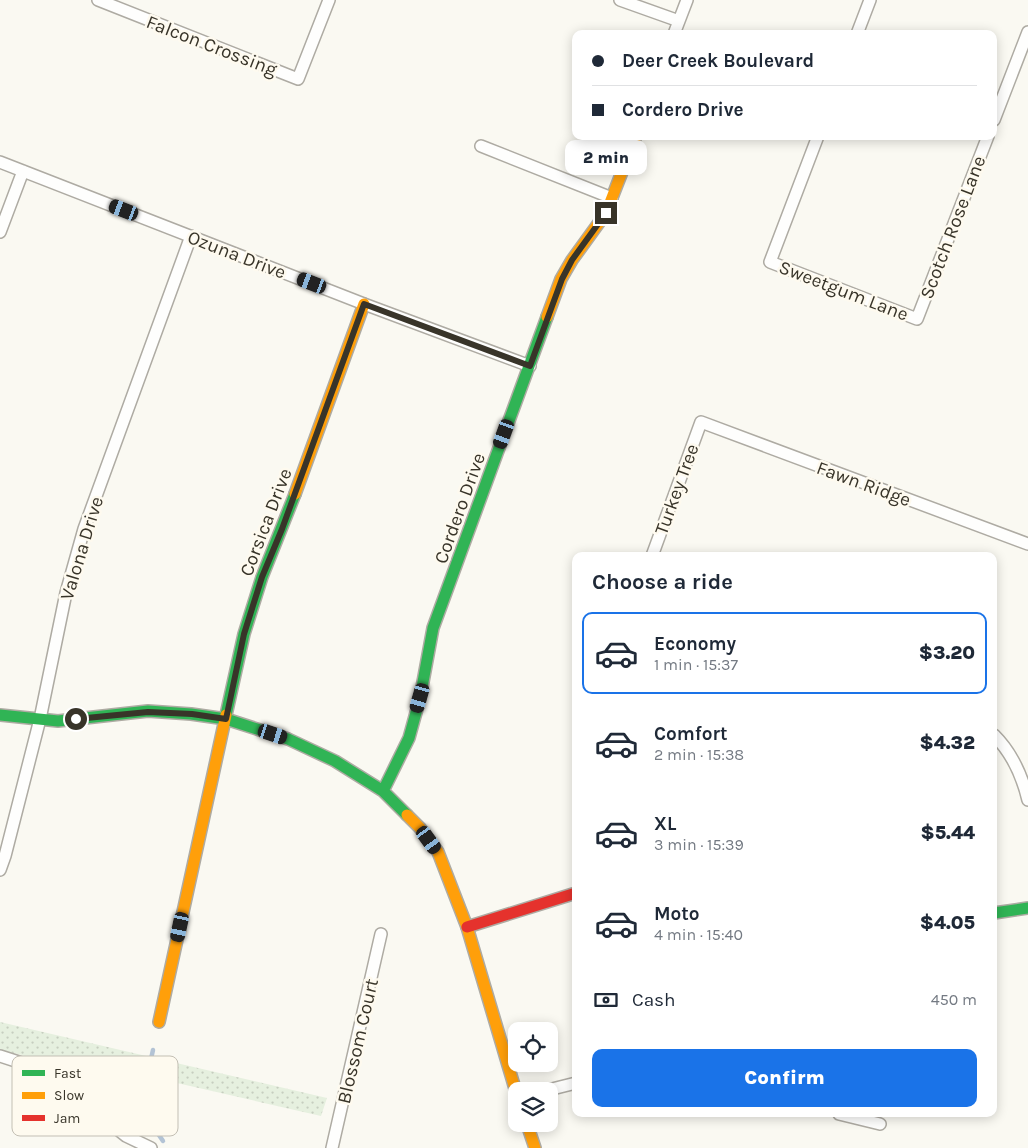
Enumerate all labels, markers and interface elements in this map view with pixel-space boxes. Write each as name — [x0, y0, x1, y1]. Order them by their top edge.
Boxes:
street label: Falcon Crossing — [143, 11, 280, 81]
text: Deer Creek Boulevard — [622, 50, 814, 72]
text: Cordero Drive — [622, 99, 744, 121]
callout: 2 min — [565, 140, 647, 176]
text: 2 min — [583, 148, 629, 167]
street label: Scotch Rose Lane — [916, 153, 990, 302]
car — [107, 198, 140, 222]
route end — [595, 202, 617, 224]
street label: Ozuna Drive — [184, 226, 289, 284]
street label: Sweetgum Lane — [776, 256, 912, 326]
car — [295, 271, 328, 295]
car — [491, 417, 516, 451]
street label: Turkey Tree — [650, 441, 704, 538]
street label: Cordero Drive — [430, 450, 490, 567]
street label: Fawn Ridge — [813, 457, 914, 511]
street label: Corsica Drive — [235, 465, 297, 579]
street label: Valona Drive — [56, 494, 108, 603]
text: Choose a ride — [592, 569, 733, 595]
icon: car — [594, 631, 639, 676]
text: Economy — [654, 633, 736, 655]
text: $3.20 — [919, 642, 975, 664]
text: 1 min · 15:37 — [654, 655, 738, 674]
car — [408, 682, 431, 714]
route start — [65, 708, 87, 730]
icon: car — [594, 721, 639, 766]
car — [256, 722, 289, 746]
text: Comfort — [654, 723, 728, 745]
text: $4.32 — [919, 732, 975, 754]
text: 2 min · 15:38 — [654, 745, 744, 764]
icon: car — [594, 811, 639, 856]
text: XL — [654, 813, 676, 835]
text: $5.44 — [920, 822, 975, 844]
car — [414, 823, 443, 857]
text: 3 min · 15:39 — [654, 835, 744, 854]
icon: car — [594, 901, 639, 946]
text: Moto — [654, 903, 700, 925]
car — [169, 911, 190, 943]
text: $4.05 — [920, 912, 975, 934]
text: 4 min · 15:40 — [654, 925, 743, 944]
street label: Blossom Court — [333, 977, 383, 1106]
icon: cash — [592, 986, 620, 1014]
text: Cash — [632, 989, 676, 1011]
text: 450 m — [931, 990, 977, 1009]
map controls — [508, 1022, 558, 1132]
button: locate — [508, 1022, 558, 1072]
button: Confirm — [592, 1049, 977, 1107]
legend — [12, 1056, 178, 1136]
text: Fast — [54, 1065, 81, 1082]
button: layers — [508, 1082, 558, 1132]
text: Slow — [54, 1087, 84, 1104]
text: Jam — [54, 1110, 80, 1127]

